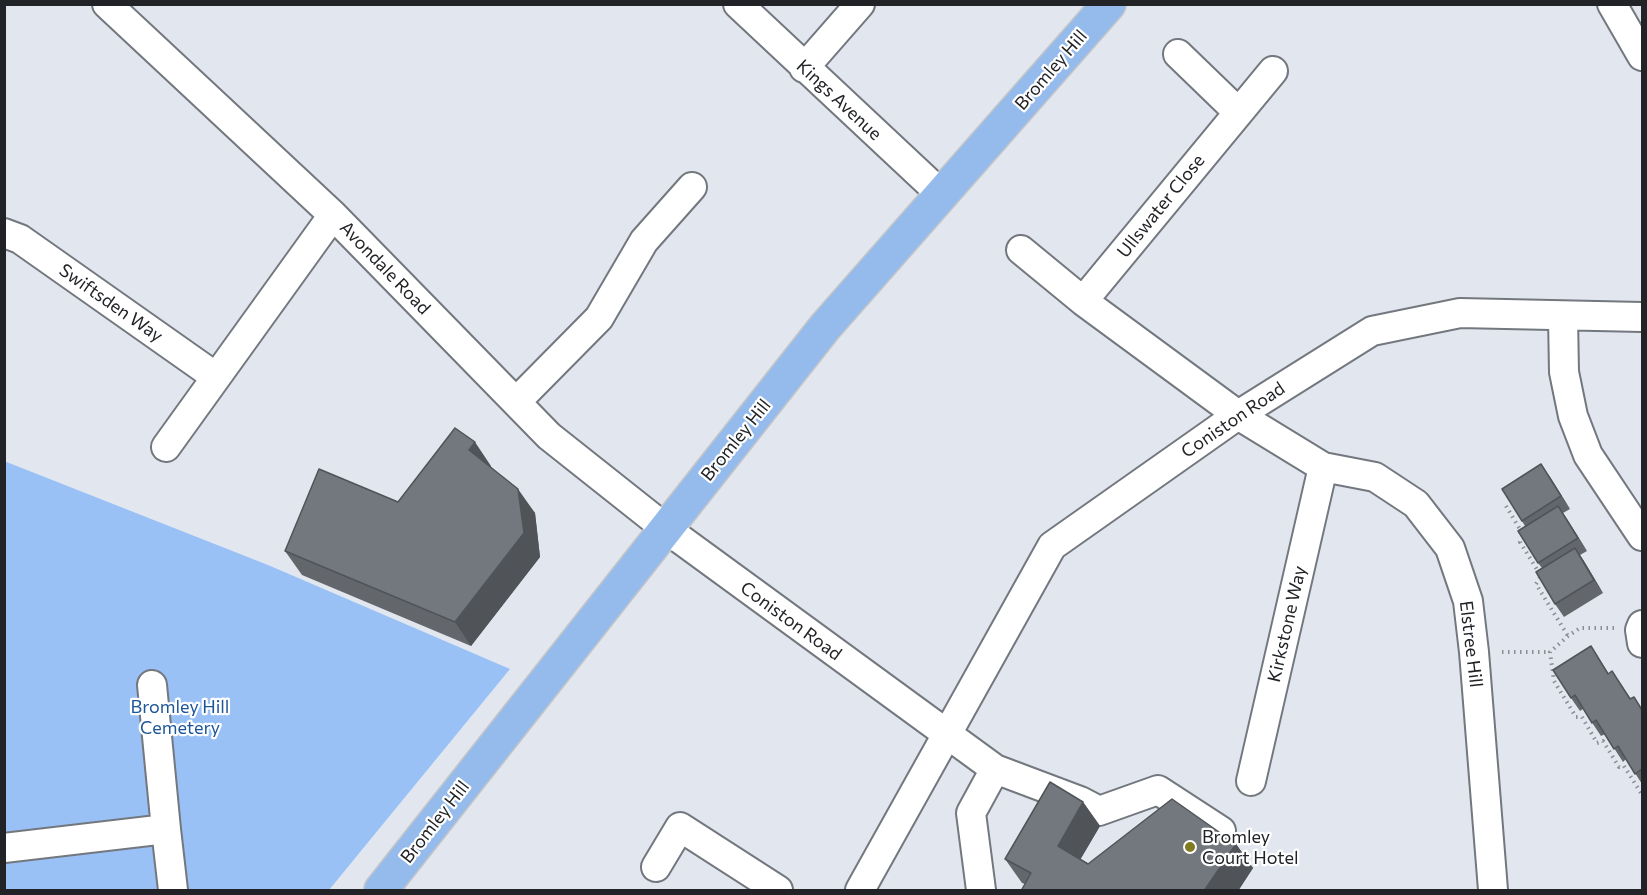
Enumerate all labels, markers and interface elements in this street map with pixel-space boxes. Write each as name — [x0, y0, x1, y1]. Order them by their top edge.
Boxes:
street label: Bromley Hill — [1010, 26, 1092, 114]
street label: Kings Avenue — [792, 55, 886, 145]
street label: Ullswater Close — [1113, 150, 1209, 262]
street label: Avondale Road — [335, 217, 435, 319]
street label: Swiftsden Way — [55, 259, 167, 347]
street label: Coniston Road — [1177, 378, 1289, 462]
street label: Bromley Hill — [697, 395, 775, 485]
street label: Kirkstone Way — [1263, 564, 1311, 684]
street label: Coniston Road — [736, 577, 846, 665]
street label: Elstree Hill — [1455, 599, 1487, 689]
park label: Bromley Hill Cemetery — [131, 696, 229, 738]
street label: Bromley Hill — [396, 776, 474, 868]
place label: Bromley Court Hotel — [1202, 826, 1299, 868]
marker: Bromley Court Hotel — [1183, 840, 1197, 854]

